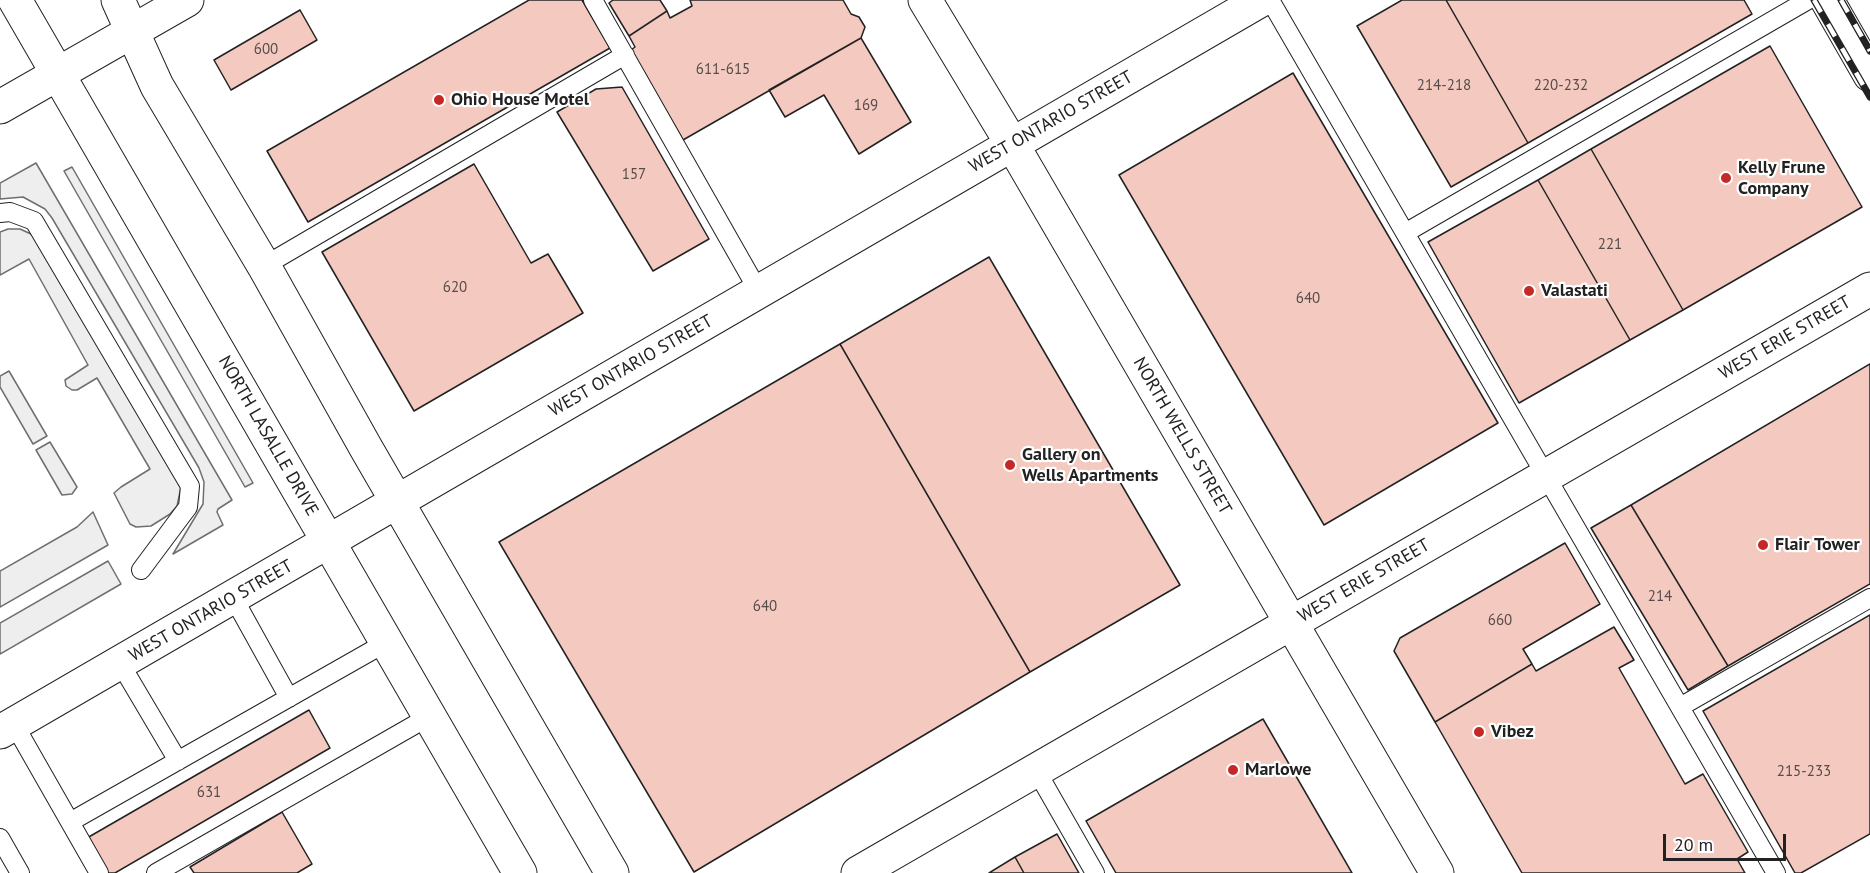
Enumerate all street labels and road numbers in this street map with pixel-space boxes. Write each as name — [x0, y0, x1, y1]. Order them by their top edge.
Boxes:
street label: WEST ONTARIO STREET — [965, 66, 1137, 178]
street label: WEST ERIE STREET — [1715, 292, 1855, 384]
street label: WEST ONTARIO STREET — [545, 310, 717, 422]
street label: NORTH LASALLE DRIVE — [213, 352, 323, 520]
street label: NORTH WELLS STREET — [1128, 354, 1236, 518]
street label: WEST ERIE STREET — [1294, 535, 1434, 627]
street label: WEST ONTARIO STREET — [125, 555, 297, 667]

